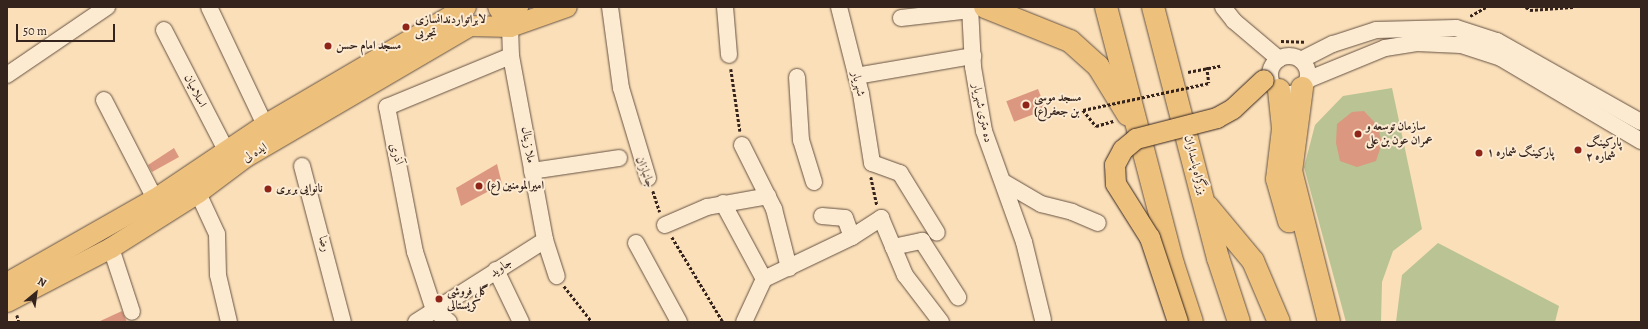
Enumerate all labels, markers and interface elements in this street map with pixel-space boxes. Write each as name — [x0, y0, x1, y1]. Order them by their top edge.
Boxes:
place label: لابراتواردندانسازی تجربی — [415, 13, 486, 41]
scale bar — [18, 16, 117, 42]
marker: لابراتواردندانسازی تجربی — [400, 21, 412, 33]
text: 50 m — [23, 23, 47, 39]
place label: مسجد امام حسن — [336, 39, 401, 53]
marker: مسجد امام حسن — [323, 41, 333, 51]
street label: شهریار — [848, 70, 868, 98]
street label: اسلامیان — [181, 72, 209, 110]
street label: ده متری شهریار — [969, 82, 995, 144]
place label: مسجد موسی بن جعفر(ع) — [1034, 91, 1081, 119]
marker: مسجد موسی بن جعفر(ع) — [1021, 100, 1031, 110]
place label: سازمان توسعه و عمران عون بن علی — [1366, 120, 1433, 148]
street label: ملا زینال — [518, 126, 538, 164]
marker: سازمان توسعه و عمران عون بن علی — [1353, 129, 1363, 139]
street label: بزرگراه پاسداران — [1181, 134, 1209, 196]
place label: پارکینگ شماره ۲ — [1586, 136, 1621, 164]
street label: ایده لى — [240, 140, 270, 166]
street label: آذری — [386, 141, 406, 167]
marker: پارکینگ شماره ۲ — [1573, 145, 1583, 155]
place label: پارکینگ شماره ۱ — [1487, 146, 1554, 160]
marker: پارکینگ شماره ۱ — [1474, 148, 1484, 158]
street label: جانبازان — [632, 154, 658, 190]
place label: امیرالمومنین (ع) — [487, 179, 544, 193]
marker: امیرالمومنین (ع) — [474, 181, 484, 191]
place label: نانوایی بربری — [276, 182, 323, 196]
marker: نانوایی بربری — [263, 184, 273, 194]
street label: رضا — [315, 234, 333, 254]
street label: جاوید — [487, 255, 515, 281]
north arrow — [16, 273, 56, 313]
text: N — [35, 274, 49, 291]
place label: گل فروشی کریستالی — [447, 285, 489, 313]
marker: گل فروشی کریستالی — [434, 294, 444, 304]

